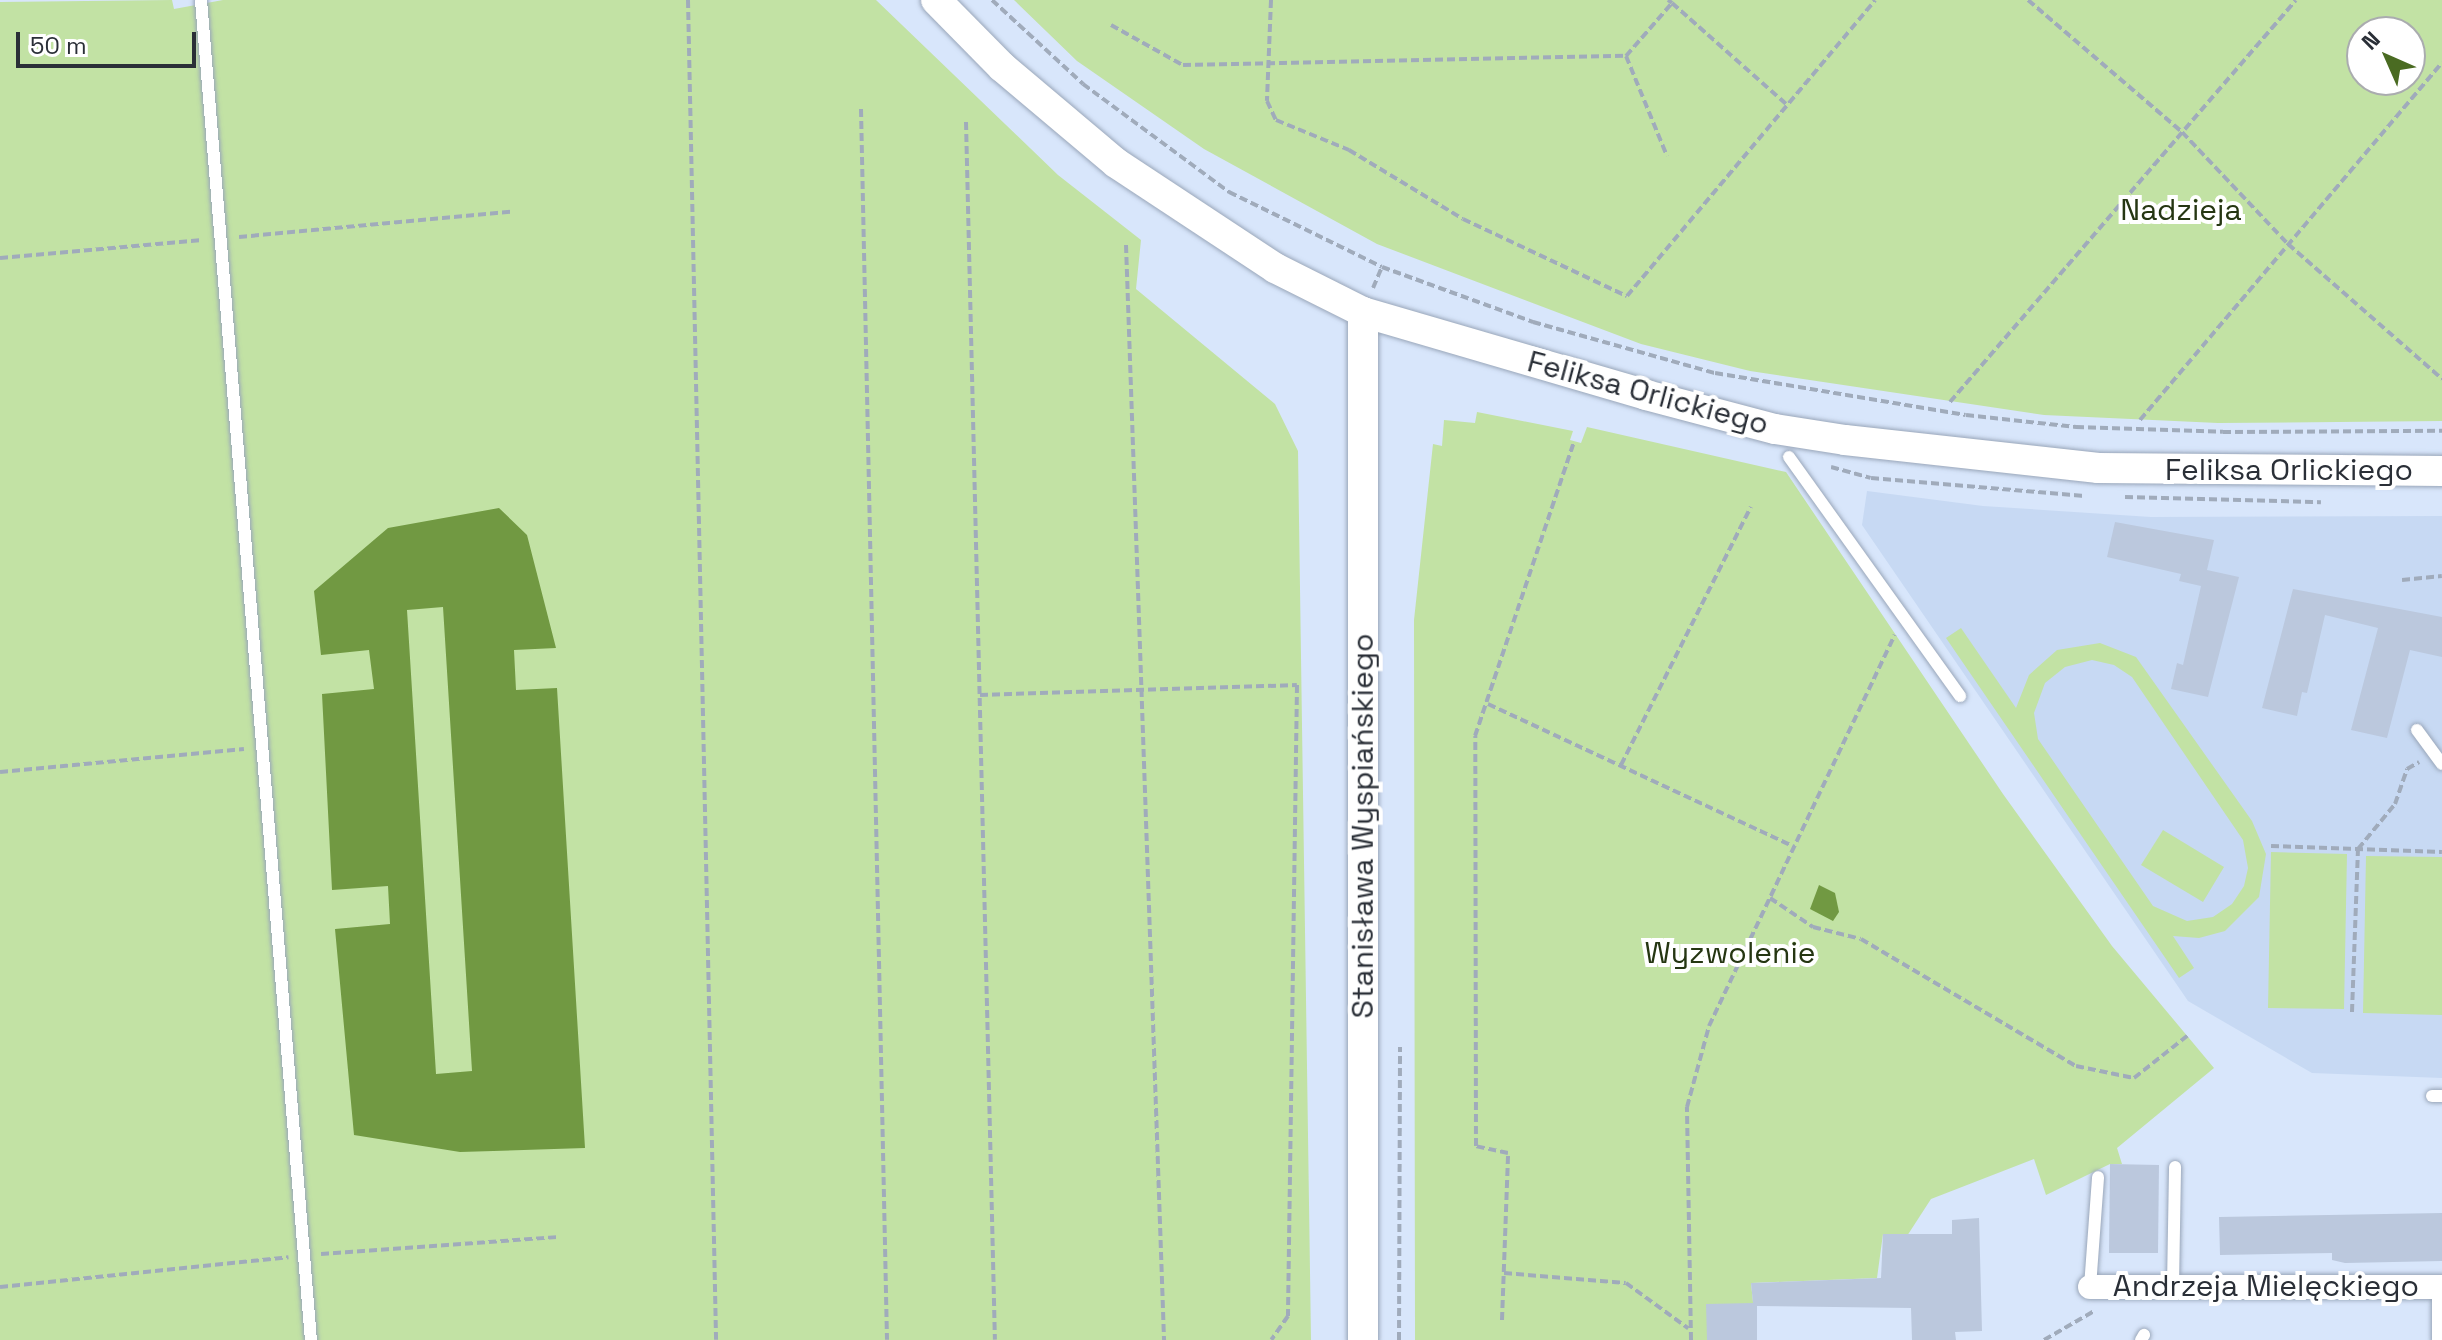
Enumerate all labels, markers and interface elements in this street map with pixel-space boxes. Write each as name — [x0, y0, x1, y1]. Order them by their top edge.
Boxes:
scale bar — [20, 16, 200, 66]
north arrow — [2346, 16, 2426, 96]
text: N — [2355, 25, 2386, 56]
text: 50 m — [30, 30, 87, 61]
park label: Nadzieja — [2120, 192, 2242, 228]
street label: Feliksa Orlickiego — [1524, 344, 1772, 442]
street label: Feliksa Orlickiego — [2165, 452, 2413, 488]
street label: Stanisława Wyspiańskiego — [1345, 633, 1381, 1019]
park label: Wyzwolenie — [1644, 935, 1816, 971]
street label: Andrzeja Mielęckiego — [2113, 1268, 2419, 1304]

